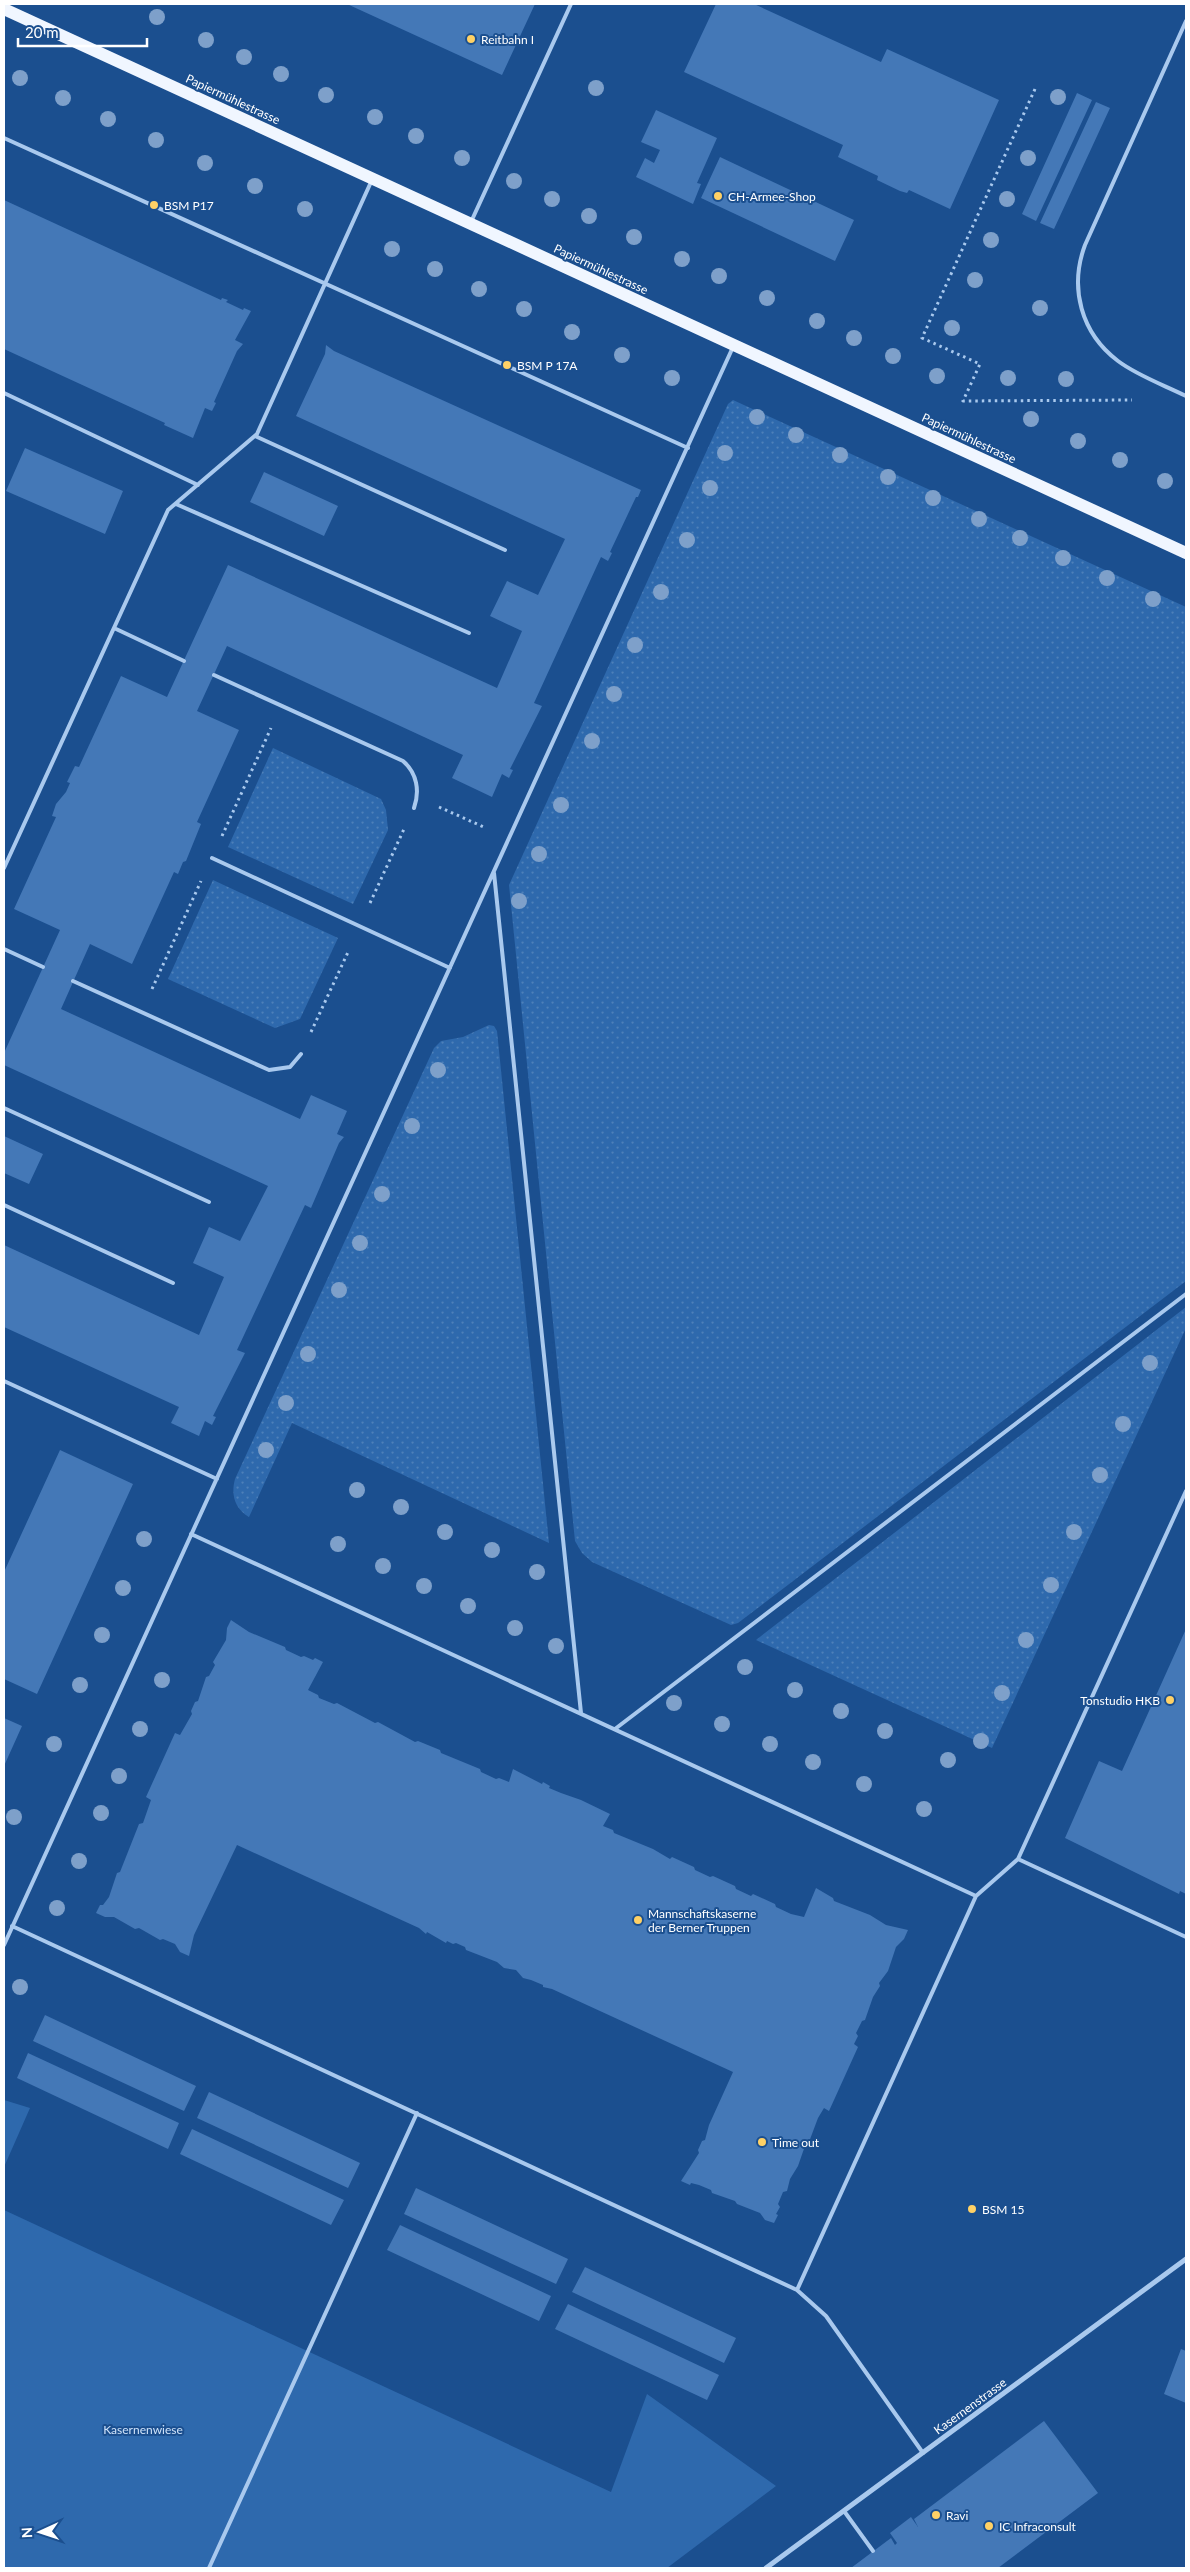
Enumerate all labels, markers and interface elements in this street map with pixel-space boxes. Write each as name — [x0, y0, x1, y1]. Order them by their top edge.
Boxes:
scale bar — [18, 15, 146, 47]
text: 20 m — [25, 23, 59, 41]
place label: Reitbahn I — [481, 32, 534, 47]
marker: Reitbahn I — [465, 33, 477, 45]
street label: Papiermühlestrasse — [184, 71, 282, 127]
place label: CH-Armee-Shop — [728, 189, 816, 204]
marker: CH-Armee-Shop — [712, 190, 724, 202]
place label: BSM P17 — [164, 198, 214, 213]
marker: BSM P17 — [148, 199, 160, 211]
street label: Papiermühlestrasse — [552, 241, 650, 297]
place label: BSM P 17A — [517, 358, 578, 373]
marker: BSM P 17A — [501, 359, 513, 371]
street label: Papiermühlestrasse — [920, 410, 1018, 466]
place label: Tonstudio HKB — [1080, 1693, 1160, 1708]
marker: Tonstudio HKB — [1164, 1694, 1176, 1706]
place label: Mannschaftskaserne der Berner Truppen — [648, 1906, 756, 1935]
marker: Mannschaftskaserne der Berner Truppen — [632, 1914, 644, 1926]
place label: Time out — [772, 2135, 820, 2150]
marker: Time out — [756, 2136, 768, 2148]
place label: BSM 15 — [982, 2202, 1024, 2217]
marker: BSM 15 — [966, 2203, 978, 2215]
street label: Kasernenstrasse — [931, 2375, 1009, 2437]
park label: Kasernenwiese — [103, 2422, 183, 2437]
north arrow — [15, 2507, 65, 2557]
place label: Ravi — [946, 2508, 968, 2523]
marker: Ravi — [930, 2509, 942, 2521]
place label: IC Infraconsult — [999, 2519, 1077, 2534]
marker: IC Infraconsult — [983, 2520, 995, 2532]
text: N — [18, 2527, 35, 2539]

